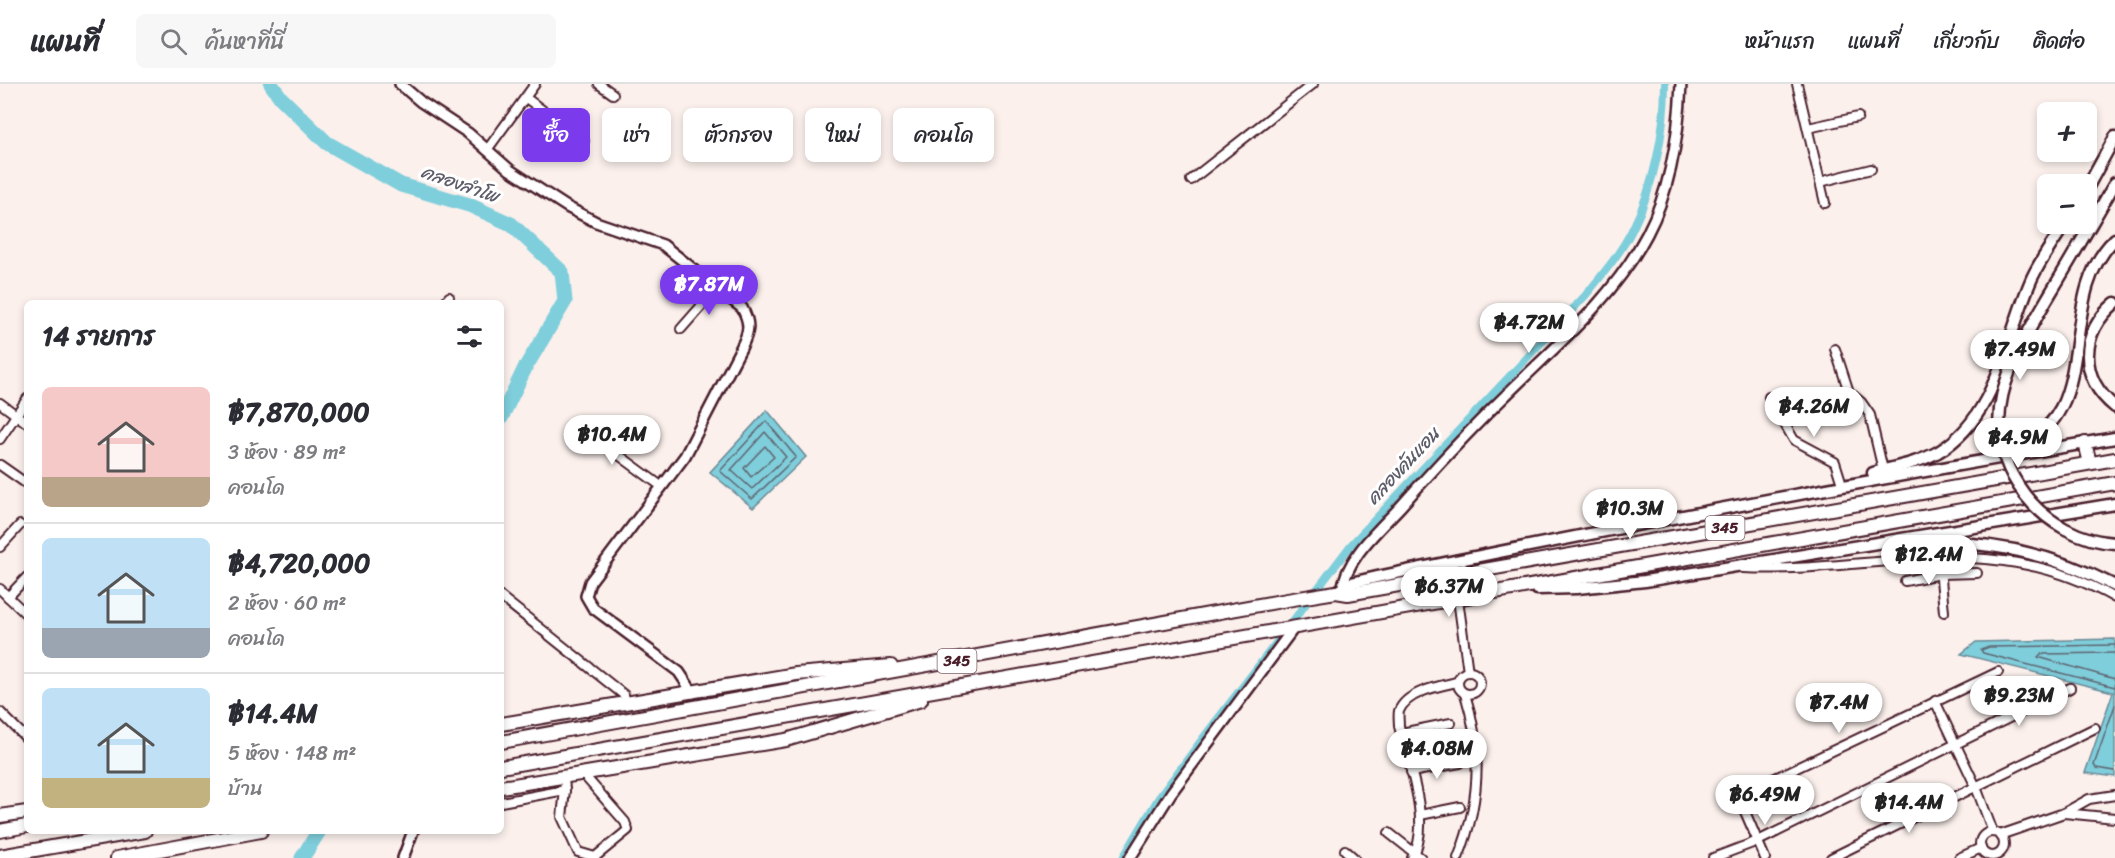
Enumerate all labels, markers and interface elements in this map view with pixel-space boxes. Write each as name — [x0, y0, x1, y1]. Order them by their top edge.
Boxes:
search box — [136, 14, 556, 68]
text: แผนที่ — [30, 17, 100, 66]
text: ค้นหาที่นี่ — [205, 22, 285, 61]
text: หน้าแรก — [1745, 22, 1815, 60]
text: แผนที่ — [1848, 22, 1900, 60]
text: เกี่ยวกับ — [1933, 22, 2000, 60]
text: ติดต่อ — [2033, 22, 2085, 60]
icon: search — [157, 25, 190, 58]
map controls — [2037, 102, 2097, 234]
button: + — [2037, 102, 2097, 162]
chip: ซื้อ — [522, 108, 590, 162]
chip: เช่า — [602, 108, 671, 162]
chip: ตัวกรอง — [683, 108, 793, 162]
chip: ใหม่ — [805, 108, 881, 162]
chip: คอนโด — [893, 108, 994, 162]
water label: คลองลำโพ — [417, 156, 506, 213]
button: − — [2037, 174, 2097, 234]
pin: ฿7.87M — [660, 265, 758, 316]
text: ฿7.87M — [674, 267, 744, 302]
pin: ฿4.72M — [1480, 303, 1578, 354]
text: ฿4.72M — [1494, 305, 1564, 340]
text: 14 รายการ — [42, 313, 155, 359]
icon: filters — [453, 320, 486, 353]
pin: ฿7.49M — [1971, 330, 2069, 381]
text: ฿7.49M — [1984, 332, 2056, 367]
pin: ฿4.26M — [1765, 387, 1863, 438]
text: ฿7,870,000 — [228, 389, 370, 435]
text: ฿4.26M — [1779, 389, 1849, 424]
icon: home — [90, 411, 162, 483]
pin: ฿10.4M — [563, 415, 661, 466]
text: ฿10.4M — [578, 417, 646, 452]
water label: คลองคันแอน — [1358, 418, 1449, 512]
pin: ฿4.9M — [1976, 418, 2060, 469]
text: ฿4.9M — [1988, 420, 2048, 455]
text: 3 ห้อง · 89 m² — [228, 435, 346, 470]
text: คอนโด — [228, 470, 285, 505]
pin: ฿10.3M — [1581, 489, 1679, 540]
text: ฿10.3M — [1596, 491, 1664, 526]
road number: 345 — [1706, 516, 1744, 540]
pin: ฿12.4M — [1880, 535, 1978, 586]
text: ฿12.4M — [1895, 537, 1963, 572]
text: ฿4,720,000 — [228, 540, 370, 586]
icon: home — [90, 562, 162, 634]
pin: ฿6.37M — [1400, 567, 1498, 618]
text: ฿6.37M — [1415, 569, 1483, 604]
text: 2 ห้อง · 60 m² — [228, 586, 346, 621]
text: คอนโด — [228, 621, 285, 656]
road number: 345 — [938, 649, 976, 673]
pin: ฿9.23M — [1970, 676, 2068, 727]
text: ฿9.23M — [1984, 678, 2054, 713]
pin: ฿7.4M — [1797, 683, 1881, 734]
text: ฿7.4M — [1809, 685, 1869, 720]
text: ฿14.4M — [228, 690, 317, 736]
icon: home — [90, 712, 162, 784]
pin: ฿4.08M — [1388, 729, 1486, 780]
text: ฿4.08M — [1401, 731, 1473, 766]
text: 5 ห้อง · 148 m² — [228, 736, 356, 771]
text: บ้าน — [228, 771, 263, 806]
pin: ฿6.49M — [1716, 775, 1814, 826]
text: ฿6.49M — [1729, 777, 1801, 812]
pin: ฿14.4M — [1860, 783, 1958, 834]
text: ฿14.4M — [1875, 785, 1943, 820]

